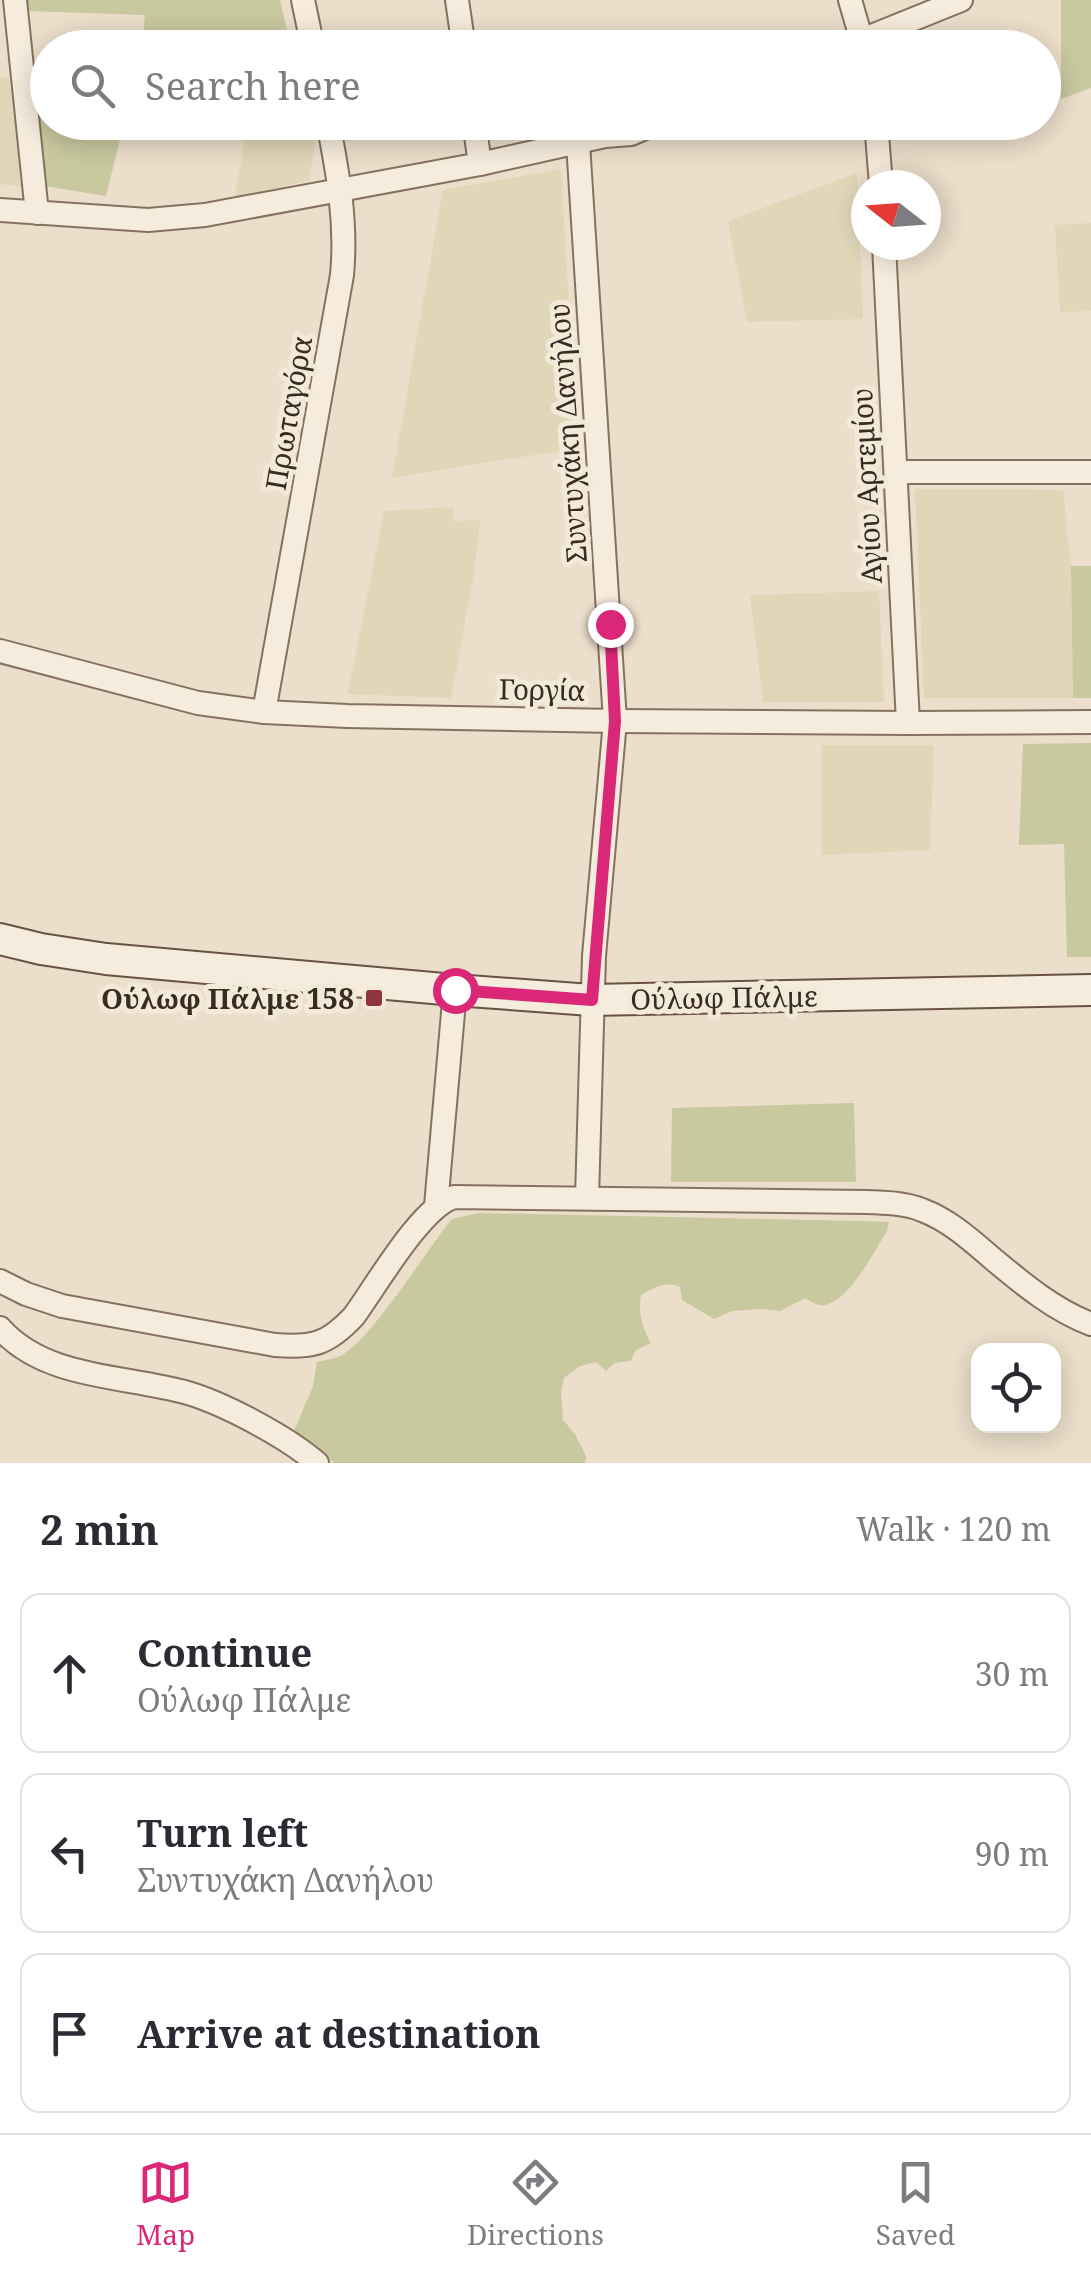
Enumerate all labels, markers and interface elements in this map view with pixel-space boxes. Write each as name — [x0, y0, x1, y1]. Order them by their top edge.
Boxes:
search box — [30, 30, 1061, 140]
icon: search — [65, 58, 120, 113]
text: Search here — [145, 59, 361, 111]
north arrow — [851, 170, 941, 260]
street label: Συντυχάκη Δανήλου — [539, 302, 595, 564]
street label: Πρωταγόρα — [256, 333, 320, 493]
street label: Αγίου Αρτεμίου — [842, 387, 890, 585]
route end — [588, 602, 634, 648]
street label: Γοργία — [499, 669, 585, 709]
route start — [433, 968, 479, 1014]
street label: Ούλωφ Πάλμε — [630, 976, 818, 1018]
place label: Ούλωφ Πάλμε 158 — [101, 979, 354, 1017]
marker: Ούλωφ Πάλμε 158 — [363, 987, 385, 1009]
map controls — [971, 1343, 1061, 1433]
button: locate — [971, 1343, 1061, 1433]
text: 2 min — [40, 1500, 159, 1557]
text: Walk · 120 m — [856, 1507, 1051, 1550]
text: Continue — [137, 1626, 312, 1678]
icon: ahead — [42, 1646, 97, 1701]
text: 30 m — [975, 1652, 1049, 1695]
text: Ούλωφ Πάλμε — [137, 1678, 351, 1721]
text: Turn left — [137, 1806, 308, 1858]
icon: left — [42, 1826, 97, 1881]
text: 90 m — [975, 1832, 1049, 1875]
text: Συντυχάκη Δανήλου — [137, 1858, 434, 1901]
icon: arrive — [42, 2006, 97, 2061]
text: Arrive at destination — [137, 2007, 541, 2059]
tab: Map — [136, 2155, 195, 2253]
tab: Directions — [467, 2155, 604, 2253]
tab: Saved — [876, 2155, 955, 2253]

